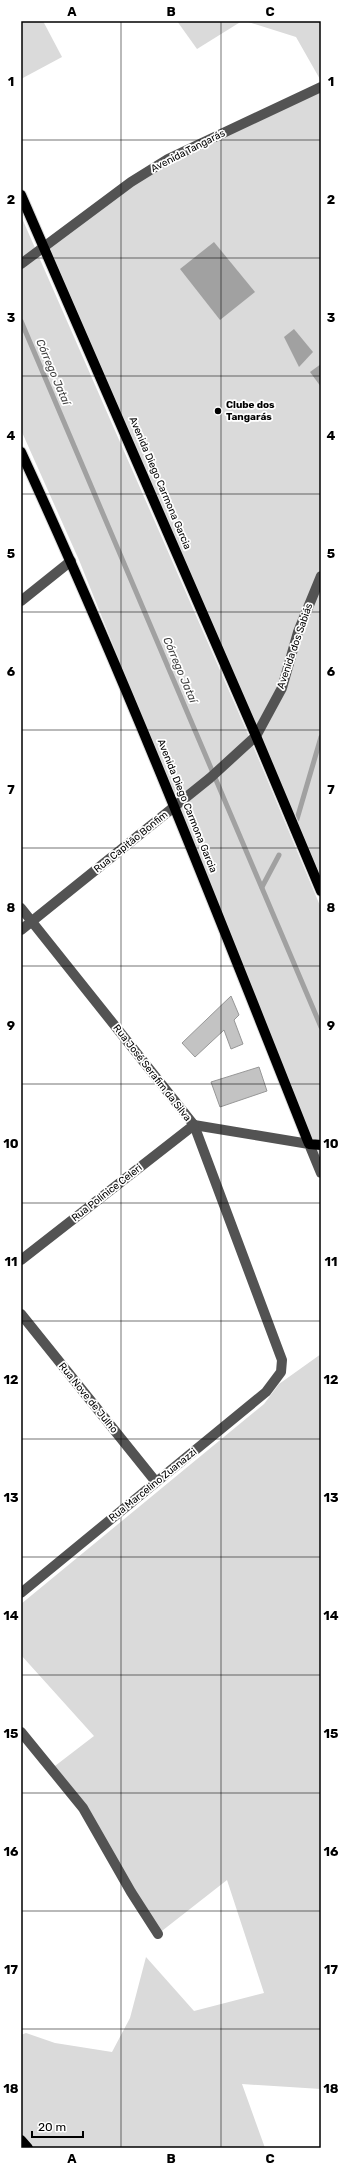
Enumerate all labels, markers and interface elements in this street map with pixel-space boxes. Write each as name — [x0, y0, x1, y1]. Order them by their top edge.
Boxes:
text: A — [67, 4, 77, 19]
text: B — [166, 4, 176, 19]
text: C — [265, 4, 275, 19]
text: 1 — [8, 74, 14, 89]
text: 1 — [328, 74, 334, 89]
street label: Avenida Tangarás — [149, 127, 227, 175]
text: 2 — [7, 192, 15, 207]
text: 2 — [327, 192, 335, 207]
text: 3 — [7, 310, 16, 325]
text: 3 — [327, 310, 336, 325]
water label: Córrego Jataí — [33, 337, 73, 408]
place label: Clube dos Tangarás — [226, 399, 275, 423]
marker: Clube dos Tangarás — [213, 406, 223, 416]
street label: Avenida Diego Carmona Garcia — [127, 415, 193, 551]
text: 4 — [7, 428, 16, 443]
text: 4 — [327, 428, 336, 443]
text: 5 — [7, 546, 15, 561]
text: 5 — [327, 546, 335, 561]
street label: Avenida dos Sabiás — [275, 602, 315, 690]
water label: Córrego Jataí — [160, 635, 200, 706]
text: 6 — [7, 664, 16, 679]
text: 6 — [327, 664, 336, 679]
street label: Avenida Diego Carmona Garcia — [155, 737, 219, 875]
text: 7 — [7, 782, 15, 797]
text: 7 — [327, 782, 335, 797]
street label: Rua Capitão Bonfim — [92, 808, 170, 875]
text: 8 — [7, 900, 16, 915]
text: 8 — [327, 900, 336, 915]
text: 9 — [7, 1018, 15, 1033]
text: 9 — [327, 1018, 335, 1033]
street label: Rua José Serafim da Silva — [110, 1022, 194, 1124]
text: 10 — [3, 1136, 19, 1151]
text: 10 — [323, 1136, 339, 1151]
street label: Rua Polinice Celeri — [69, 1162, 145, 1224]
text: 11 — [5, 1254, 17, 1269]
text: 11 — [325, 1254, 337, 1269]
street label: Rua Nove de Julho — [56, 1360, 120, 1436]
text: 12 — [4, 1372, 18, 1387]
text: 12 — [324, 1372, 338, 1387]
street label: Rua Marcelino Zuanazzi — [107, 1446, 199, 1524]
text: 13 — [3, 1490, 19, 1505]
text: 13 — [323, 1490, 339, 1505]
text: 14 — [3, 1608, 19, 1623]
text: 14 — [323, 1608, 339, 1623]
text: 15 — [4, 1726, 18, 1741]
text: 15 — [324, 1726, 338, 1741]
text: 16 — [4, 1844, 19, 1859]
text: 16 — [324, 1844, 339, 1859]
text: 17 — [4, 1962, 19, 1977]
text: 17 — [324, 1962, 339, 1977]
text: 18 — [3, 2081, 19, 2096]
text: 18 — [323, 2081, 339, 2096]
scale bar — [32, 2113, 83, 2139]
text: 20 m — [38, 2120, 66, 2134]
text: A — [67, 2151, 77, 2166]
text: B — [166, 2151, 176, 2166]
text: C — [265, 2151, 275, 2166]

